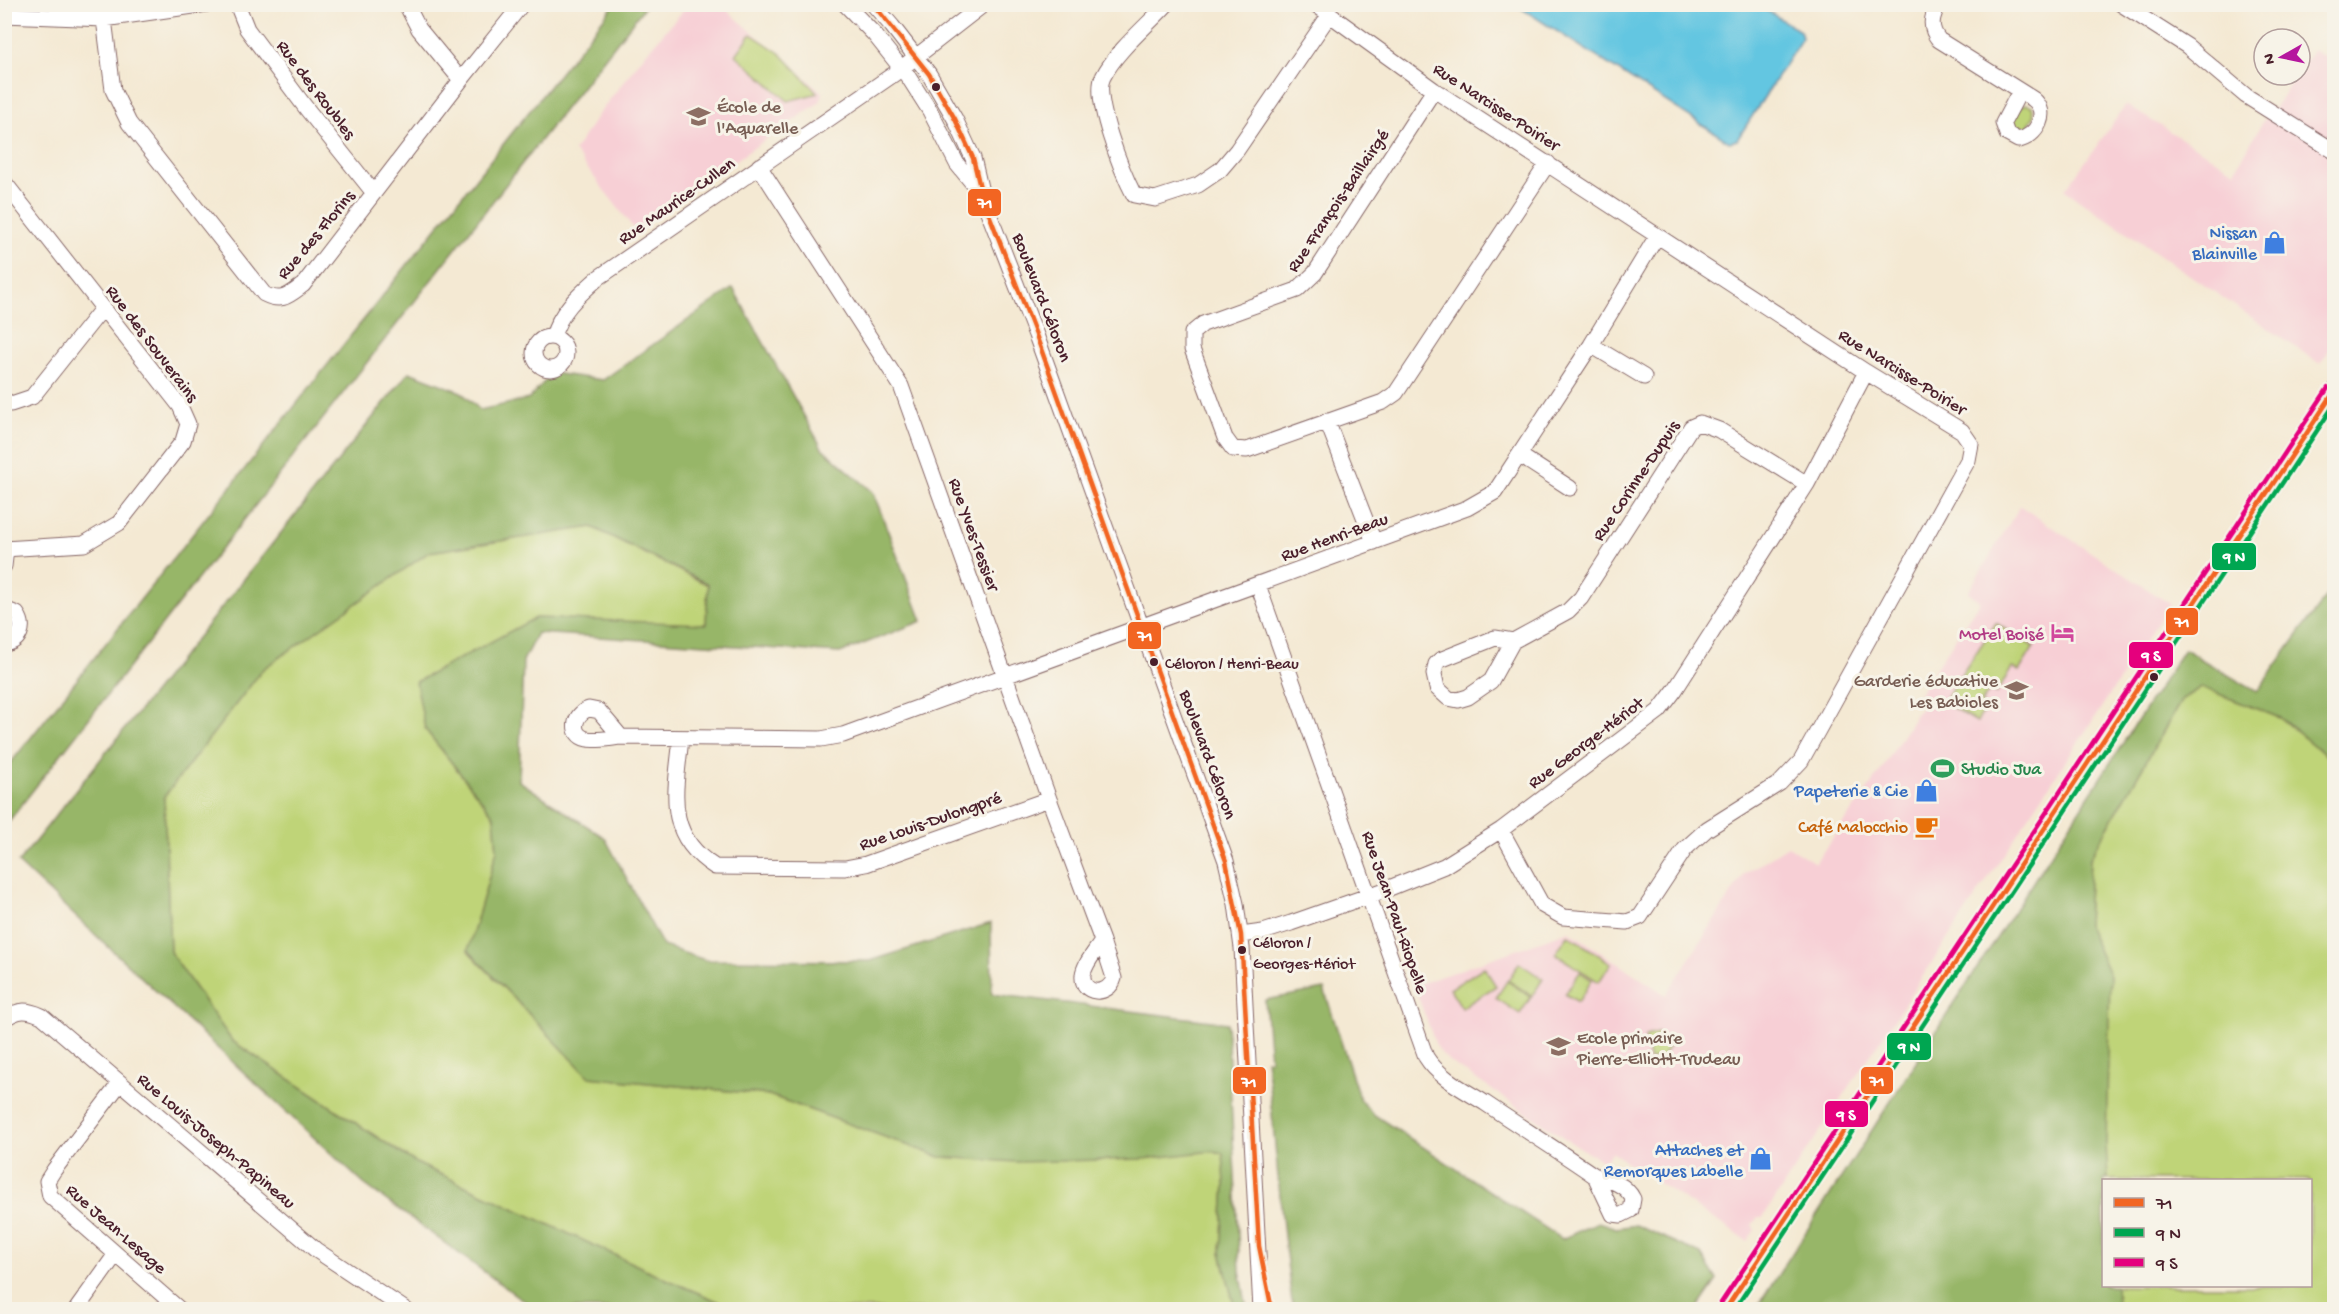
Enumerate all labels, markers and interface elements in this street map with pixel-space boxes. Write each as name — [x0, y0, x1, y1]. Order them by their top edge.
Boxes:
north arrow — [2252, 27, 2312, 87]
street label: Rue des Roubles — [271, 37, 360, 145]
text: N — [2260, 52, 2281, 65]
street label: Rue Narcisse-Poirier — [1428, 59, 1564, 158]
unlabelled marker — [930, 81, 942, 93]
place label: École de l'Aquarelle — [717, 98, 799, 140]
school or university icon: École de l'Aquarelle — [686, 103, 712, 129]
street label: Rue François-Baillairgé — [1283, 125, 1395, 277]
street label: Rue Maurice-Cullen — [615, 154, 740, 250]
street label: Rue des Florins — [273, 186, 361, 285]
line badge: 71 — [967, 188, 1002, 217]
text: 71 — [977, 196, 992, 215]
place label: Nissan Blainville — [2191, 224, 2258, 266]
shop icon: Nissan Blainville — [2262, 229, 2288, 255]
street label: Boulevard Céloron — [1006, 230, 1075, 366]
street label: Rue des Souverains — [100, 282, 203, 408]
street label: Rue Narcisse-Poirier — [1834, 325, 1971, 422]
street label: Rue Corinne-Dupuis — [1589, 416, 1686, 546]
street label: Rue Yves-Tessier — [943, 476, 1003, 596]
street label: Rue Henri-Beau — [1278, 509, 1392, 567]
line badge: 9 N — [2211, 542, 2257, 571]
text: 9 N — [2222, 550, 2246, 569]
line badge: 71 — [2165, 607, 2199, 636]
text: 71 — [2174, 615, 2189, 634]
hotel icon: Motel Boisé — [2049, 620, 2075, 646]
line badge: 71 — [1127, 621, 1162, 650]
place label: Motel Boisé — [1959, 625, 2045, 646]
text: 71 — [1137, 629, 1152, 648]
line badge: 9 S — [2128, 641, 2174, 669]
text: 9 S — [2140, 649, 2161, 668]
marker: Céloron / Henri-Beau — [1148, 656, 1160, 668]
place label: Céloron / Henri-Beau — [1165, 656, 1299, 675]
unlabelled marker — [2148, 671, 2160, 683]
place label: Garderie éducative Les Babioles — [1854, 672, 1999, 714]
school or university icon: Garderie éducative Les Babioles — [2003, 677, 2029, 703]
street label: Boulevard Céloron — [1173, 686, 1240, 823]
street label: Rue George-Hériot — [1524, 693, 1650, 794]
sports icon: Studio Jua — [1930, 755, 1956, 781]
place label: Studio Jua — [1961, 760, 2042, 781]
shop icon: Papeterie & Cie — [1913, 777, 1939, 803]
place label: Papeterie & Cie — [1793, 782, 1909, 803]
street label: Rue Louis-Dulongpré — [857, 788, 1005, 857]
cafe icon: Café Malocchio — [1913, 813, 1939, 839]
place label: Café Malocchio — [1798, 818, 1908, 839]
street label: Rue Jean-Paul-Riopelle — [1356, 829, 1432, 997]
place label: Céloron / Georges-Hériot — [1253, 935, 1356, 975]
marker: Céloron / Georges-Hériot — [1236, 944, 1248, 956]
place label: Ecole primaire Pierre-Elliott-Trudeau — [1576, 1029, 1741, 1071]
line badge: 9 N — [1886, 1032, 1932, 1061]
school or university icon: Ecole primaire Pierre-Elliott-Trudeau — [1546, 1034, 1572, 1060]
text: 9 N — [1897, 1040, 1921, 1059]
line badge: 71 — [1232, 1066, 1267, 1095]
line badge: 71 — [1860, 1066, 1894, 1095]
street label: Rue Louis-Joseph-Papineau — [132, 1070, 299, 1215]
text: 71 — [1869, 1074, 1884, 1093]
text: 71 — [1241, 1075, 1256, 1094]
line badge: 9 S — [1824, 1100, 1869, 1128]
text: 9 S — [1835, 1108, 1856, 1127]
place label: Attaches et Remorques Labelle — [1604, 1141, 1745, 1183]
shop icon: Attaches et Remorques Labelle — [1748, 1146, 1774, 1172]
legend — [2102, 1179, 2312, 1287]
street label: Rue Jean-Lesage — [61, 1180, 171, 1280]
text: 71 — [2155, 1195, 2173, 1216]
text: 9 N — [2155, 1225, 2181, 1246]
text: 9 S — [2155, 1255, 2178, 1276]

